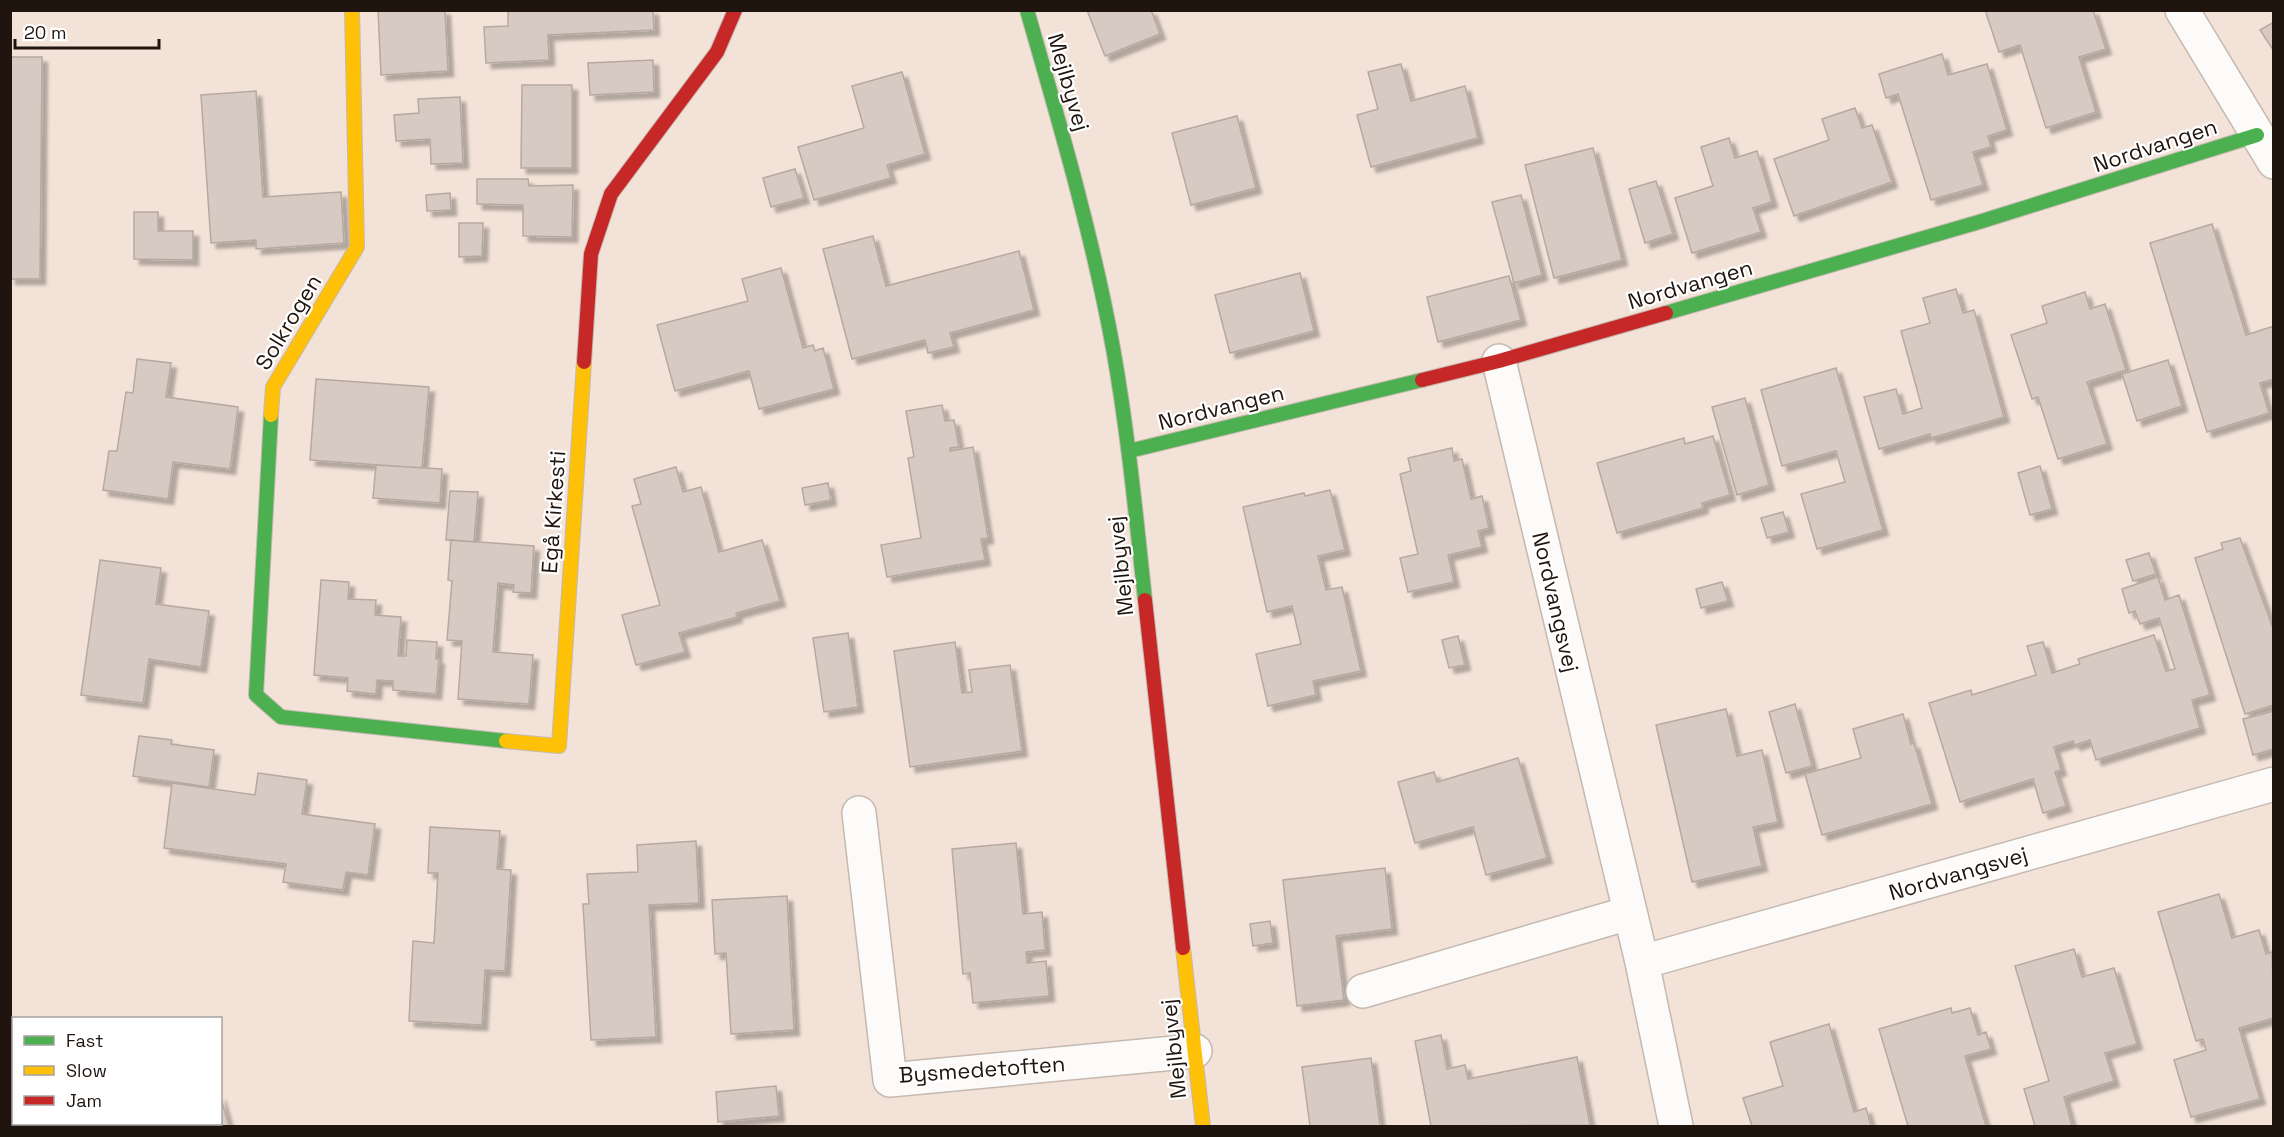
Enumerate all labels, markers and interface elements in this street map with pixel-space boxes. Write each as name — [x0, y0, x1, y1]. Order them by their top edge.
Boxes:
scale bar — [15, 12, 159, 50]
text: 20 m — [24, 21, 67, 44]
street label: Mejlbyvej — [1042, 30, 1096, 134]
street label: Nordvangen — [2090, 112, 2220, 178]
street label: Nordvangen — [1624, 253, 1756, 315]
street label: Solkrogen — [249, 269, 327, 375]
street label: Nordvangen — [1155, 378, 1287, 436]
street label: Egå Kirkesti — [535, 450, 571, 574]
street label: Mejlbyvej — [1101, 515, 1139, 617]
street label: Nordvangsvej — [1526, 529, 1586, 675]
street label: Nordvangsvej — [1885, 840, 2031, 906]
street label: Mejlbyvej — [1154, 998, 1192, 1100]
legend — [12, 1017, 222, 1125]
text: Fast — [66, 1029, 103, 1052]
street label: Bysmedetoften — [898, 1049, 1066, 1089]
text: Slow — [66, 1059, 107, 1082]
text: Jam — [66, 1089, 102, 1112]

